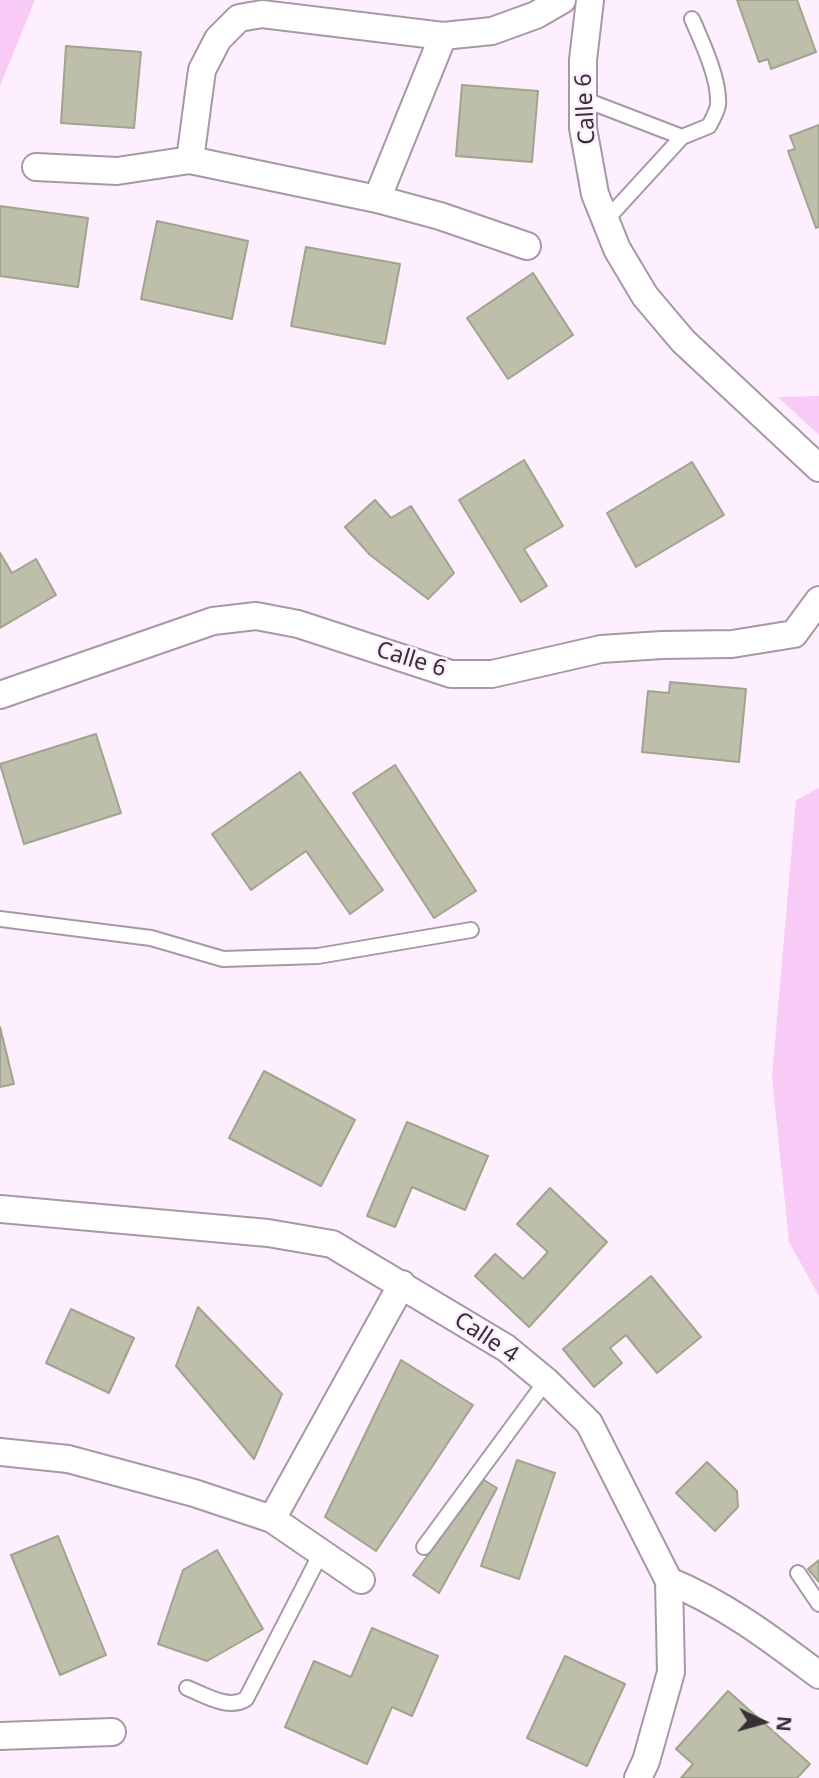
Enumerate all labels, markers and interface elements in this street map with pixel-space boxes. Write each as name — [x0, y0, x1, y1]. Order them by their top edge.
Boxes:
street label: Calle 6 — [570, 73, 602, 145]
street label: Calle 6 — [373, 636, 449, 684]
street label: Calle 4 — [449, 1307, 523, 1369]
north arrow — [728, 1687, 798, 1757]
text: N — [770, 1715, 798, 1733]

